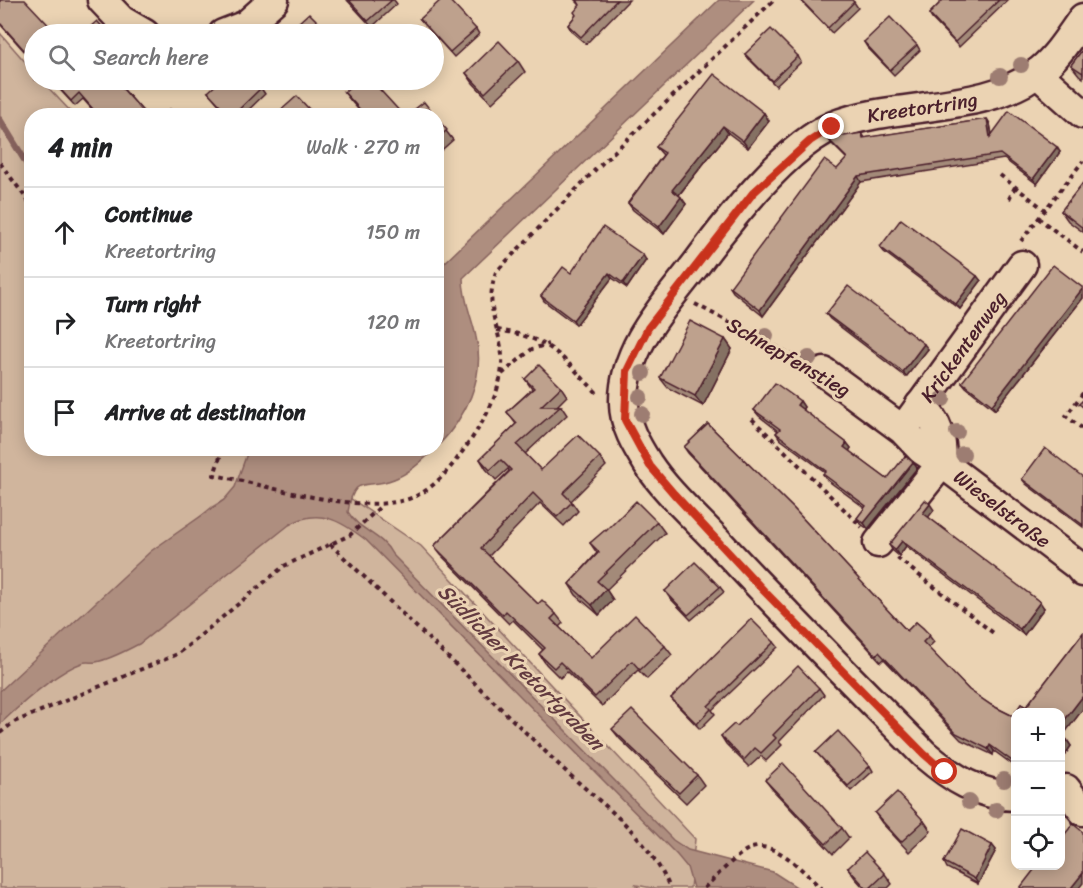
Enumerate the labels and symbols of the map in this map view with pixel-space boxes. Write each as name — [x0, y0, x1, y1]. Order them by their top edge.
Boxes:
street label: Kreetortring — [864, 82, 981, 134]
route end — [818, 113, 844, 139]
street label: Krickentenweg — [911, 283, 1016, 410]
street label: Schnepfenstieg — [720, 308, 857, 407]
street label: Wieselstraße — [946, 460, 1058, 558]
water label: Südlicher Kretortgraben — [428, 574, 616, 762]
route start — [931, 758, 957, 784]

